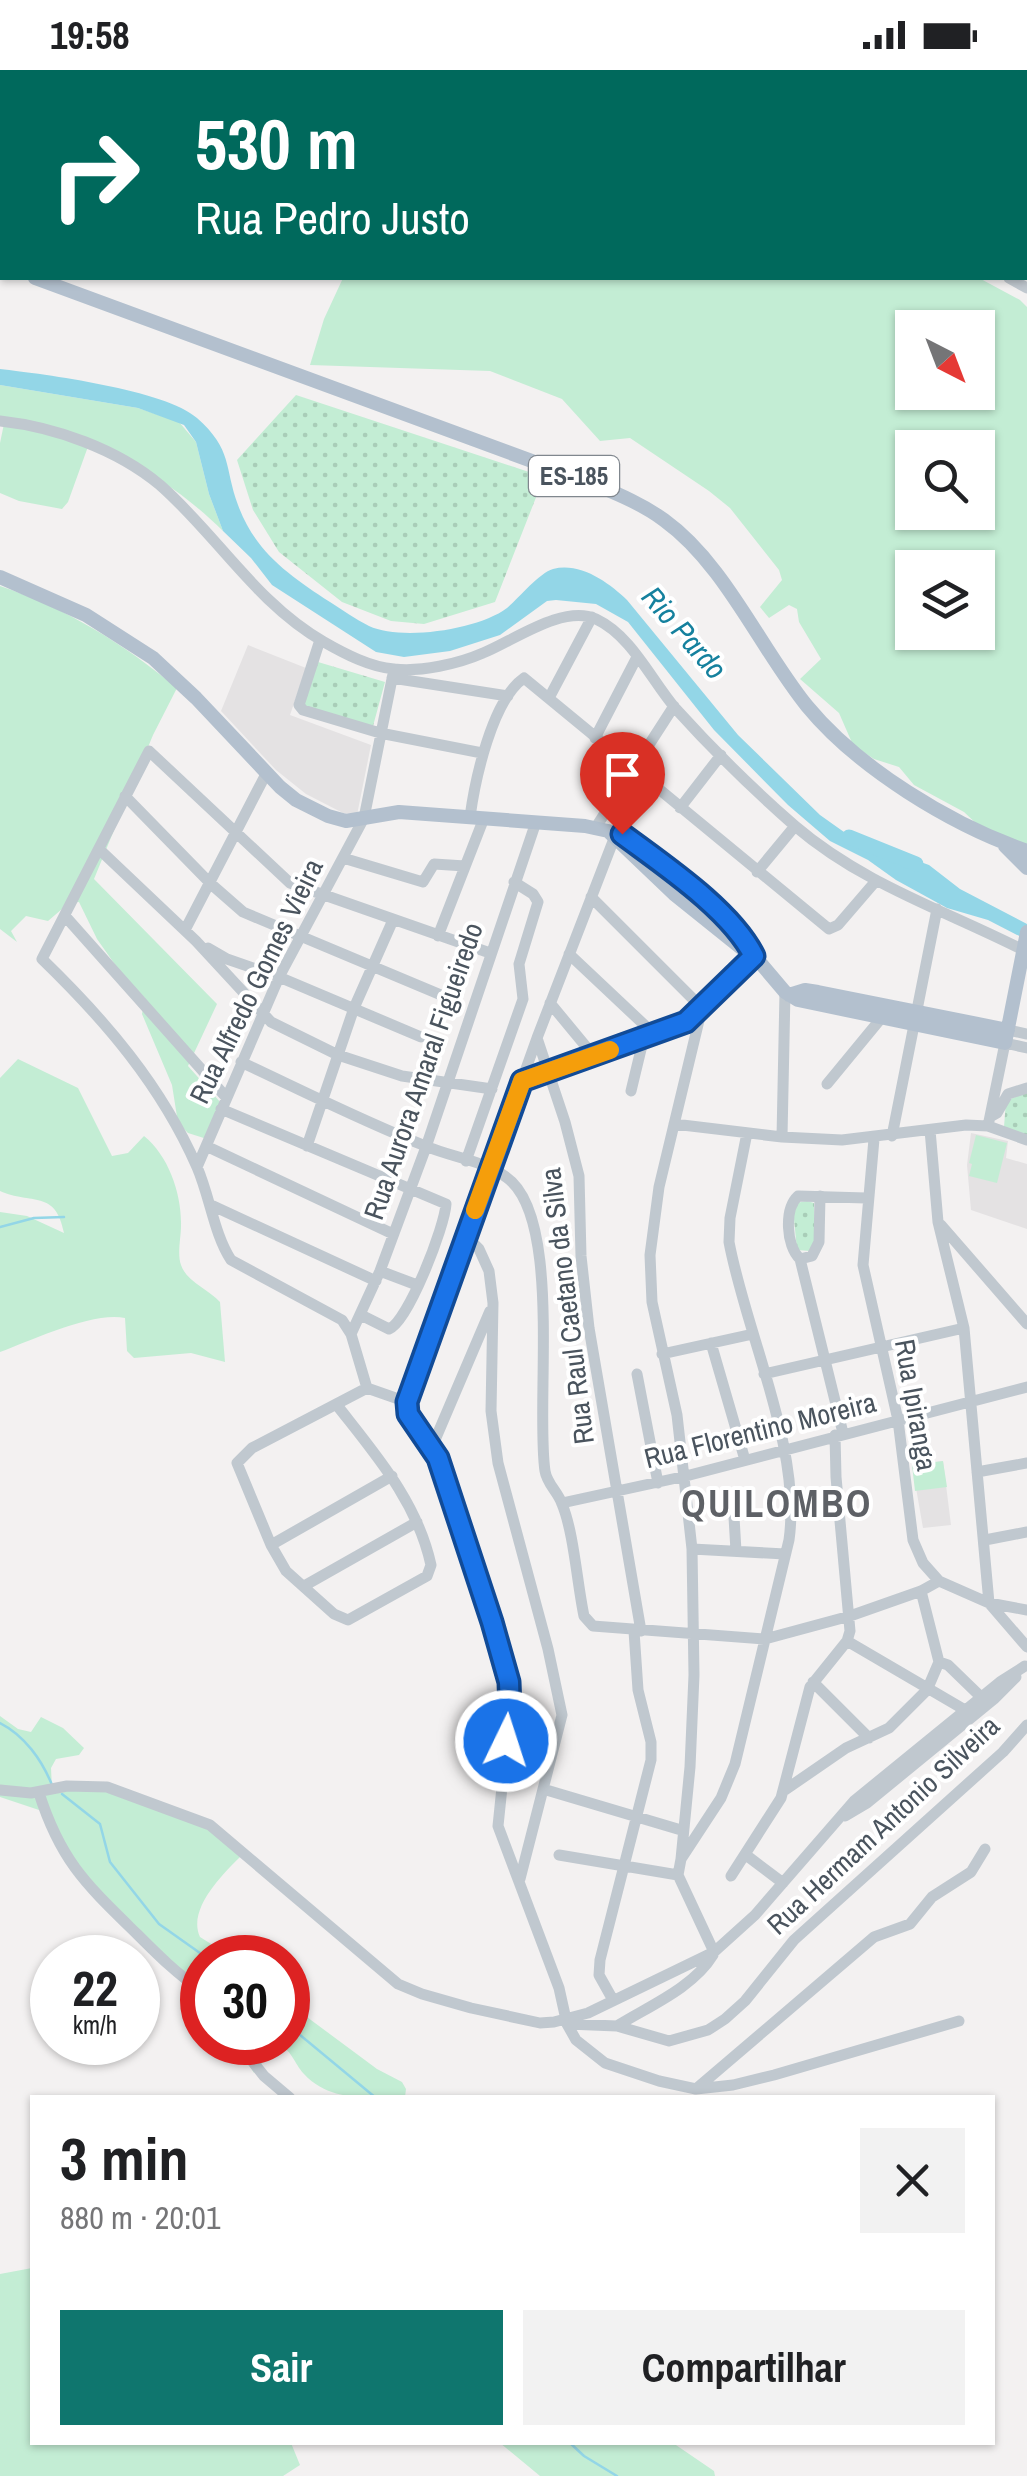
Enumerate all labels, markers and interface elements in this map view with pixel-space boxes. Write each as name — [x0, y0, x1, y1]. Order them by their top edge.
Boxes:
text: 19:58 — [50, 10, 130, 61]
text: 530 m — [195, 97, 358, 191]
icon: right — [30, 110, 160, 240]
text: Rua Pedro Justo — [195, 187, 470, 248]
north arrow — [895, 310, 995, 410]
map controls — [895, 310, 995, 650]
button: search — [895, 430, 995, 530]
road number: ES-185 — [529, 456, 619, 496]
button: layers — [895, 550, 995, 650]
water label: Rio Pardo — [633, 577, 736, 687]
pin — [580, 732, 665, 835]
icon: arrive — [595, 747, 650, 802]
street label: Rua Alfredo Gomes Vieira — [180, 852, 332, 1110]
street label: Rua Aurora Amaral Figueiredo — [354, 918, 492, 1224]
street label: Rua Raul Caetano da Silva — [531, 1165, 603, 1446]
street label: Rua Ipiranga — [886, 1336, 946, 1474]
street label: Rua Florentino Moreira — [640, 1383, 880, 1477]
district label: QUILOMBO — [681, 1478, 873, 1529]
position arrow — [454, 1689, 558, 1793]
street label: Rua Hermam Antonio Silveira — [759, 1707, 1008, 1943]
speed limit sign: 30 — [180, 1935, 310, 2065]
text: 22 — [72, 1954, 118, 2022]
text: km/h — [73, 2008, 117, 2042]
text: 3 min — [60, 2118, 189, 2199]
button: close — [860, 2128, 965, 2233]
text: 880 m · 20:01 — [60, 2196, 220, 2239]
button: Sair — [60, 2310, 503, 2425]
button: Compartilhar — [523, 2310, 965, 2425]

